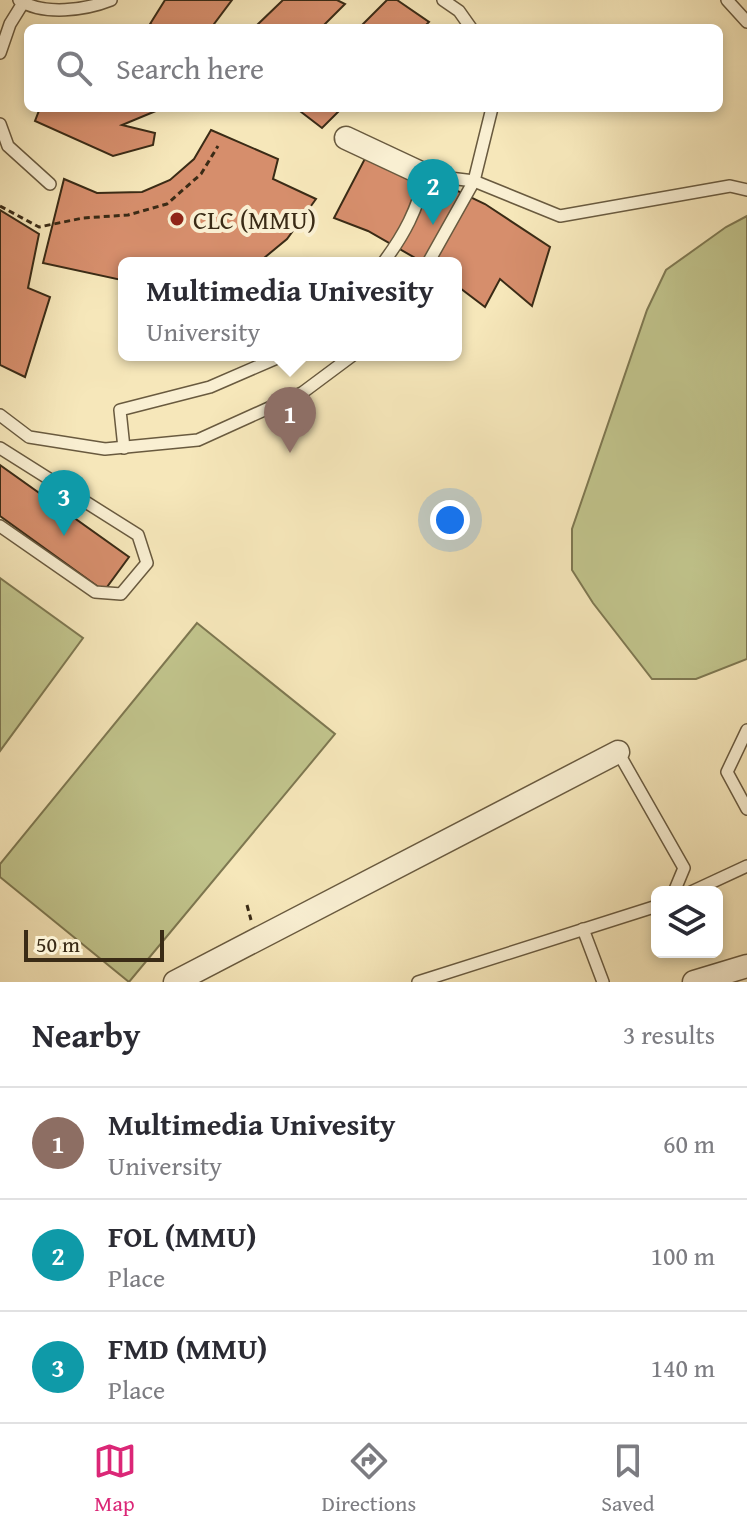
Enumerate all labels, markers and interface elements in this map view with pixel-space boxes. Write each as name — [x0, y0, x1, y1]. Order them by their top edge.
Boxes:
search box — [24, 24, 723, 112]
icon: search — [52, 46, 96, 90]
text: Search here — [116, 46, 264, 90]
pin: 2 — [407, 159, 459, 225]
place label: CLC (MMU) — [193, 200, 316, 239]
marker: CLC (MMU) — [168, 210, 186, 228]
popup — [118, 257, 462, 361]
text: Multimedia Univesity — [146, 268, 434, 312]
text: University — [146, 312, 260, 351]
pin: 1 — [264, 387, 316, 453]
pin: 3 — [38, 470, 90, 536]
your location — [430, 500, 470, 540]
map controls — [651, 886, 723, 958]
button: layers — [651, 886, 723, 958]
scale bar — [24, 926, 164, 962]
text: 50 m — [36, 928, 80, 960]
text: Nearby — [32, 1010, 141, 1059]
text: 3 results — [623, 1015, 715, 1054]
text: Multimedia Univesity — [108, 1102, 395, 1146]
text: 1 — [51, 1124, 65, 1163]
text: 60 m — [663, 1124, 715, 1163]
text: University — [108, 1146, 222, 1185]
text: FOL (MMU) — [108, 1214, 257, 1258]
text: 2 — [51, 1236, 65, 1275]
text: 100 m — [650, 1236, 715, 1275]
text: Place — [108, 1258, 165, 1297]
text: FMD (MMU) — [108, 1326, 267, 1370]
text: 3 — [51, 1348, 65, 1387]
text: 140 m — [650, 1348, 715, 1387]
text: Place — [108, 1370, 165, 1409]
tab: Map — [93, 1439, 137, 1519]
tab: Directions — [322, 1439, 416, 1519]
tab: Saved — [601, 1439, 654, 1519]

